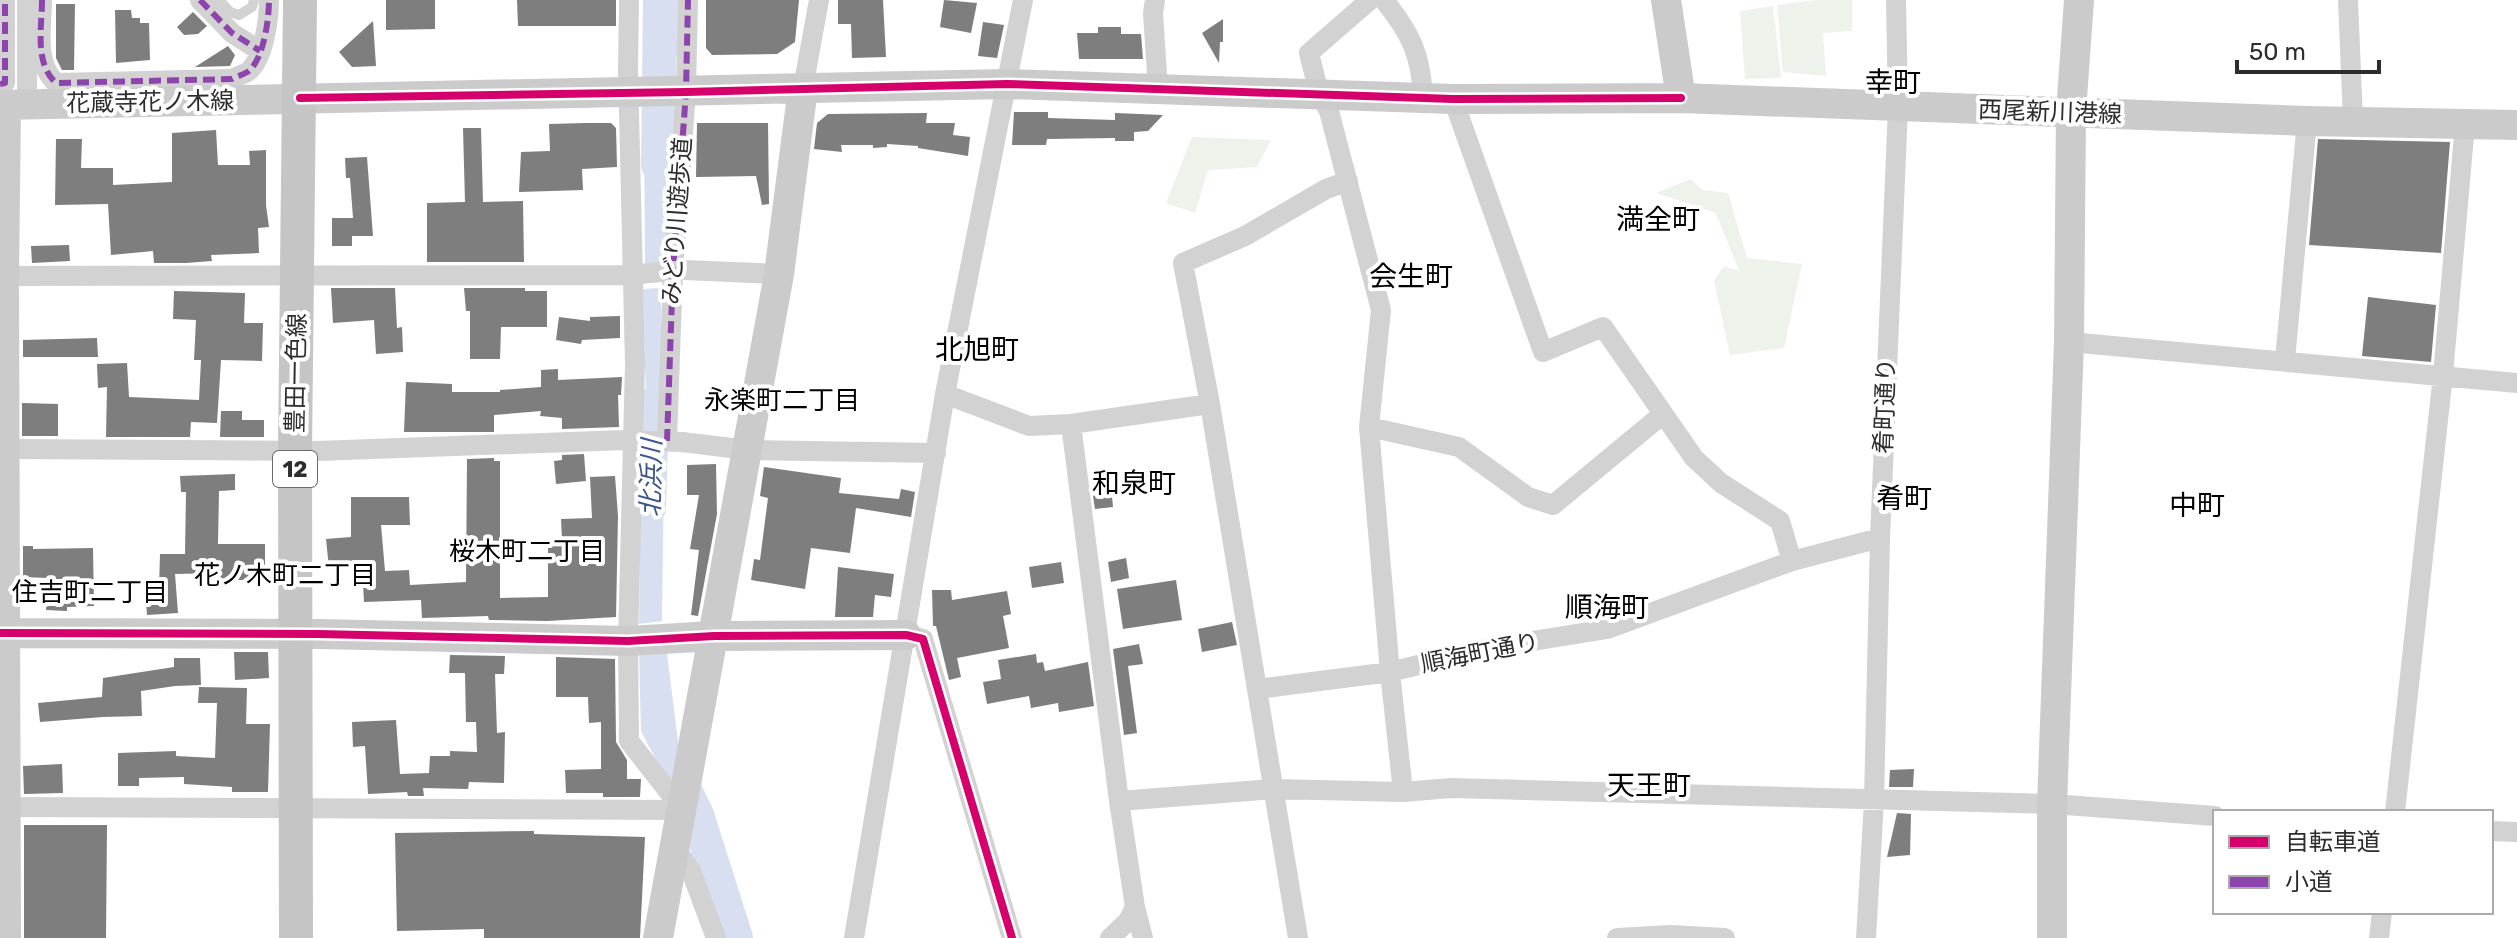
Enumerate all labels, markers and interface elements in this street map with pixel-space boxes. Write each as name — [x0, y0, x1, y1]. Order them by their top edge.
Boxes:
scale bar — [2237, 24, 2379, 74]
text: 50 m — [2249, 38, 2306, 66]
district label: 幸町 — [1865, 66, 1921, 99]
street label: 花蔵寺花ノ木線 — [66, 87, 234, 117]
street label: 西尾新川港線 — [1978, 95, 2122, 129]
street label: みどり川遊歩道 — [657, 136, 697, 306]
district label: 満全町 — [1616, 203, 1700, 236]
district label: 会生町 — [1369, 260, 1453, 293]
street label: 豊田一色線 — [281, 313, 311, 433]
district label: 北旭町 — [935, 333, 1019, 366]
street label: 肴町通り — [1869, 358, 1901, 454]
district label: 永楽町二丁目 — [704, 385, 860, 416]
water label: 北浜川 — [635, 436, 668, 517]
road number: 12 — [273, 451, 317, 487]
district label: 和泉町 — [1092, 467, 1176, 500]
district label: 肴町 — [1876, 482, 1932, 515]
district label: 中町 — [2169, 489, 2225, 522]
district label: 桜木町二丁目 — [449, 536, 605, 567]
district label: 花ノ木町二丁目 — [194, 560, 376, 591]
district label: 住吉町二丁目 — [12, 577, 168, 608]
district label: 順海町 — [1565, 591, 1649, 624]
street label: 順海町通り — [1418, 628, 1542, 678]
district label: 天王町 — [1607, 769, 1691, 802]
legend — [2213, 810, 2493, 914]
text: 自転車道 — [2285, 828, 2381, 856]
text: 小道 — [2285, 868, 2333, 896]

